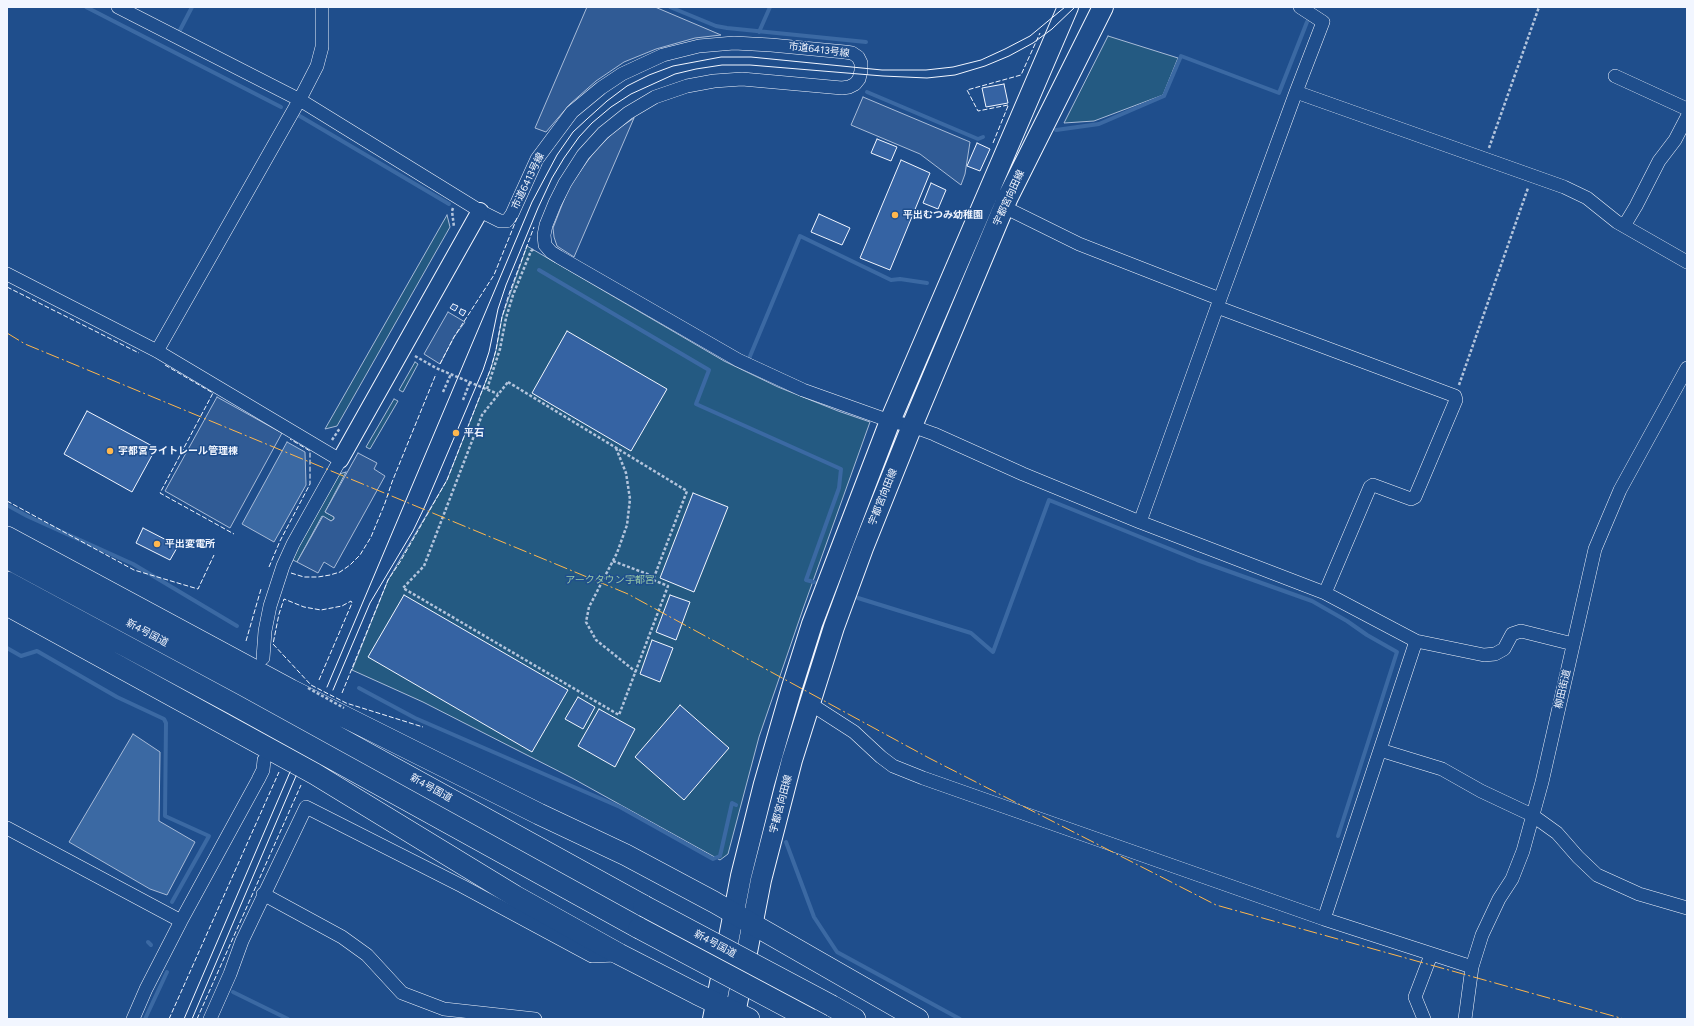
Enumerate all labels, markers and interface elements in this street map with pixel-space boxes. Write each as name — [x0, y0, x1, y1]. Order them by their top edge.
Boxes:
street label: 市道6413号線 — [788, 40, 850, 60]
street label: 市道6413号線 — [509, 151, 547, 211]
street label: 宇都宮向田線 — [991, 168, 1027, 228]
place label: 平出むつみ幼稚園 — [903, 209, 983, 221]
marker: 平出むつみ幼稚園 — [890, 210, 900, 220]
place label: 平石 — [464, 427, 484, 439]
marker: 平石 — [451, 428, 461, 438]
place label: 宇都宮ライトレール管理棟 — [118, 445, 238, 457]
marker: 宇都宮ライトレール管理棟 — [105, 446, 115, 456]
street label: 宇都宮向田線 — [866, 467, 900, 527]
place label: 平出変電所 — [165, 538, 215, 550]
marker: 平出変電所 — [152, 539, 162, 549]
park label: アークタウン宇都宮 — [565, 574, 655, 586]
street label: 新4号国道 — [124, 617, 170, 649]
street label: 柳田街道 — [1553, 668, 1573, 710]
street label: 新4号国道 — [408, 772, 454, 804]
street label: 宇都宮向田線 — [767, 773, 795, 835]
street label: 新4号国道 — [692, 928, 738, 960]

